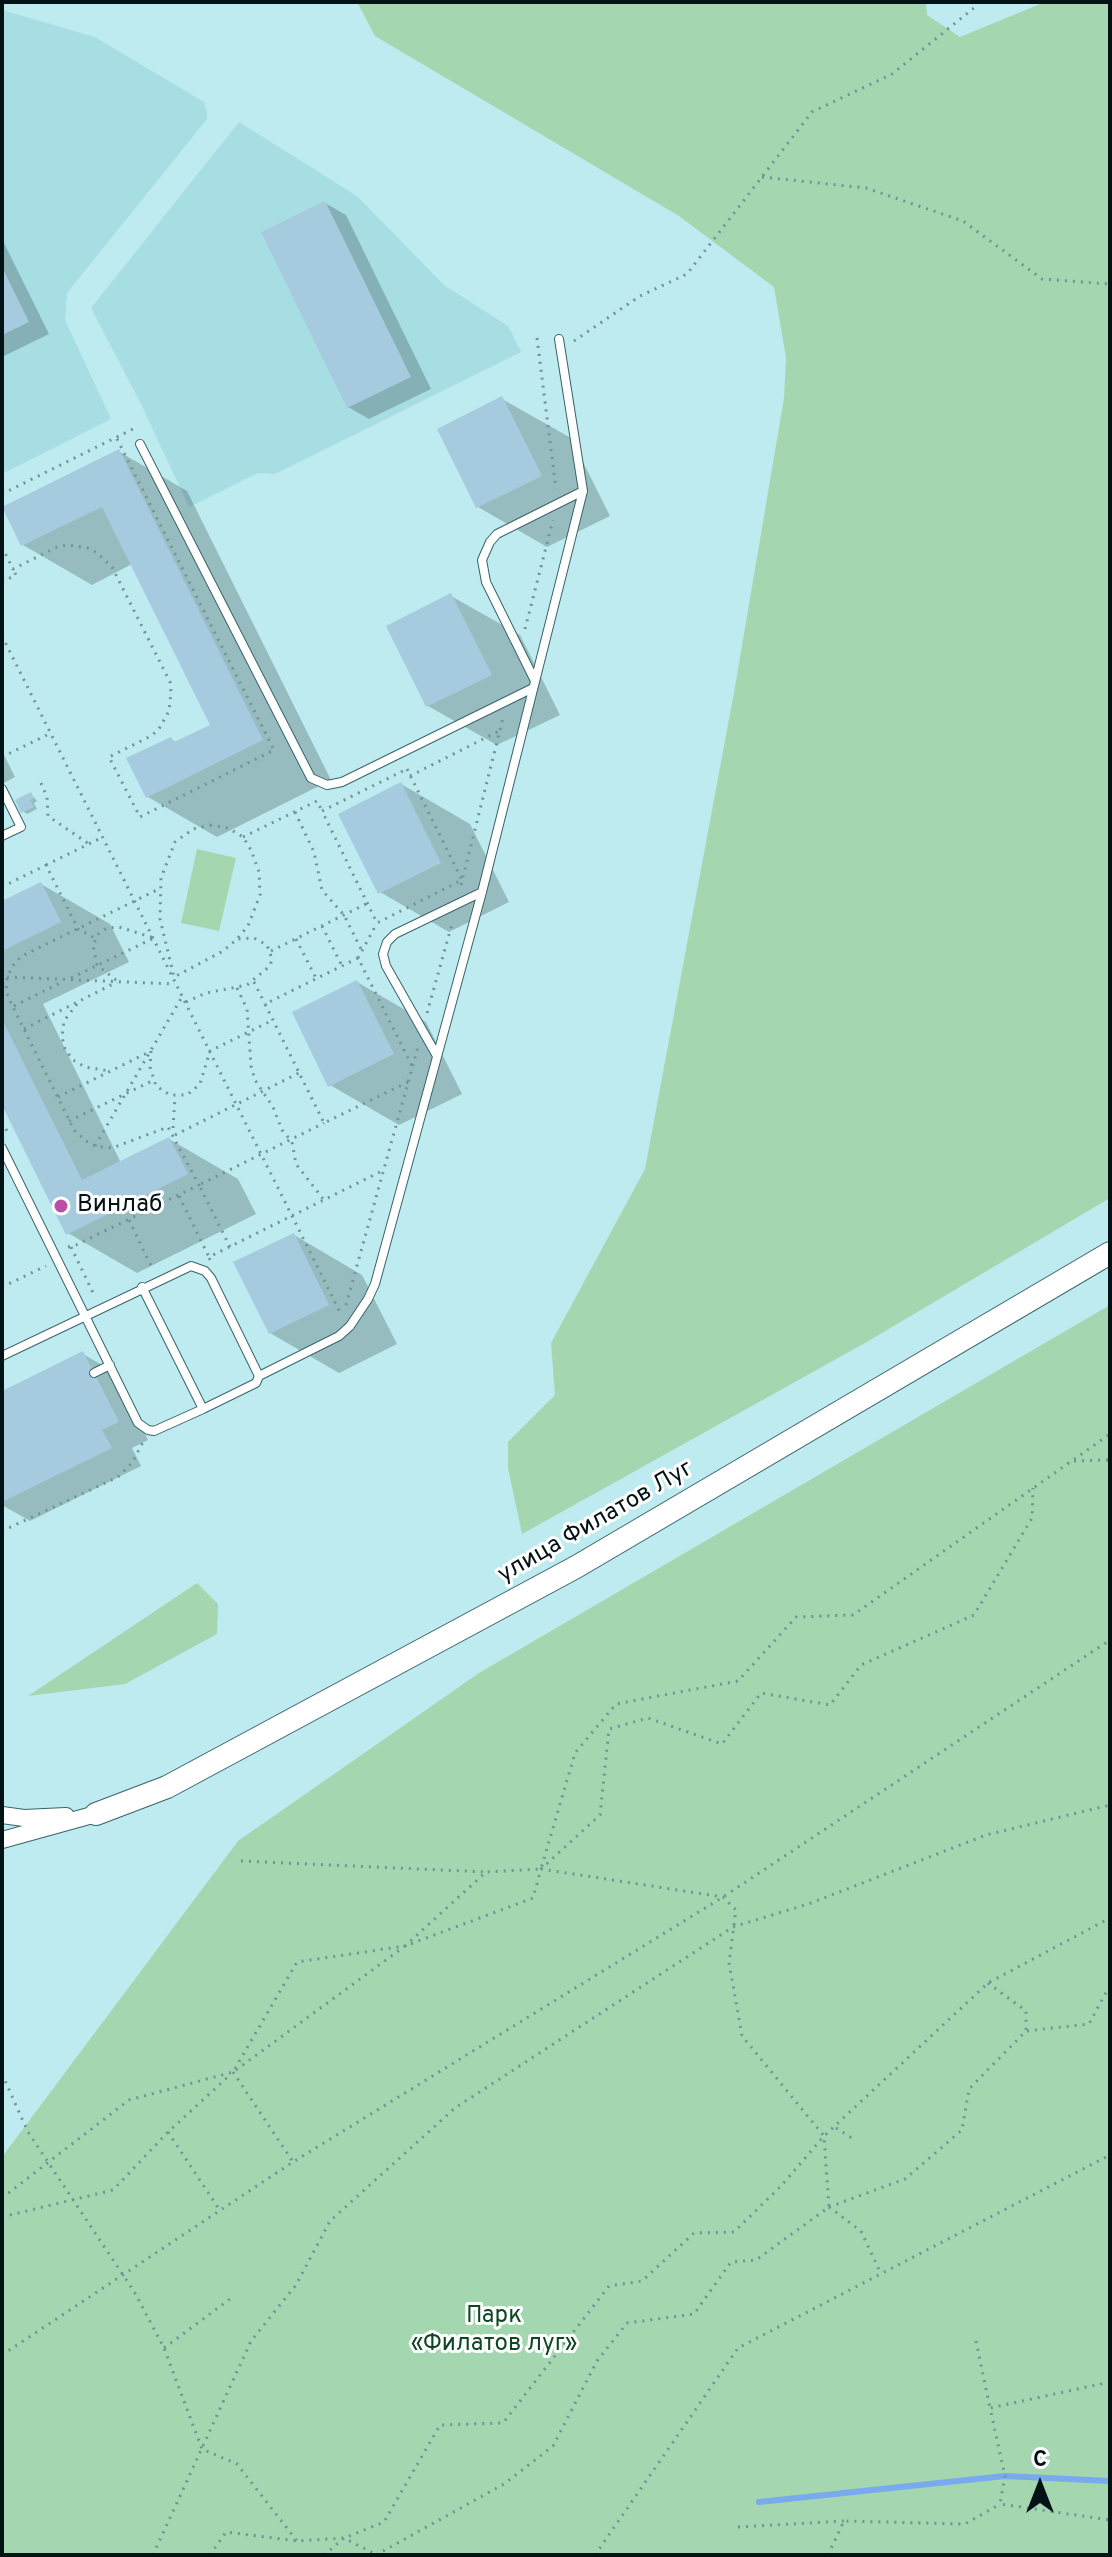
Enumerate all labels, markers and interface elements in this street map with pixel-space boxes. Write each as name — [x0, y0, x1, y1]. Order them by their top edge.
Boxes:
place label: Винлаб — [77, 1192, 162, 1220]
marker: Винлаб — [52, 1197, 70, 1215]
street label: улица Филатов Луг — [493, 1455, 699, 1591]
park label: Парк «Филатов луг» — [411, 2303, 577, 2359]
north arrow — [1000, 2445, 1080, 2525]
text: С — [1033, 2447, 1047, 2474]

